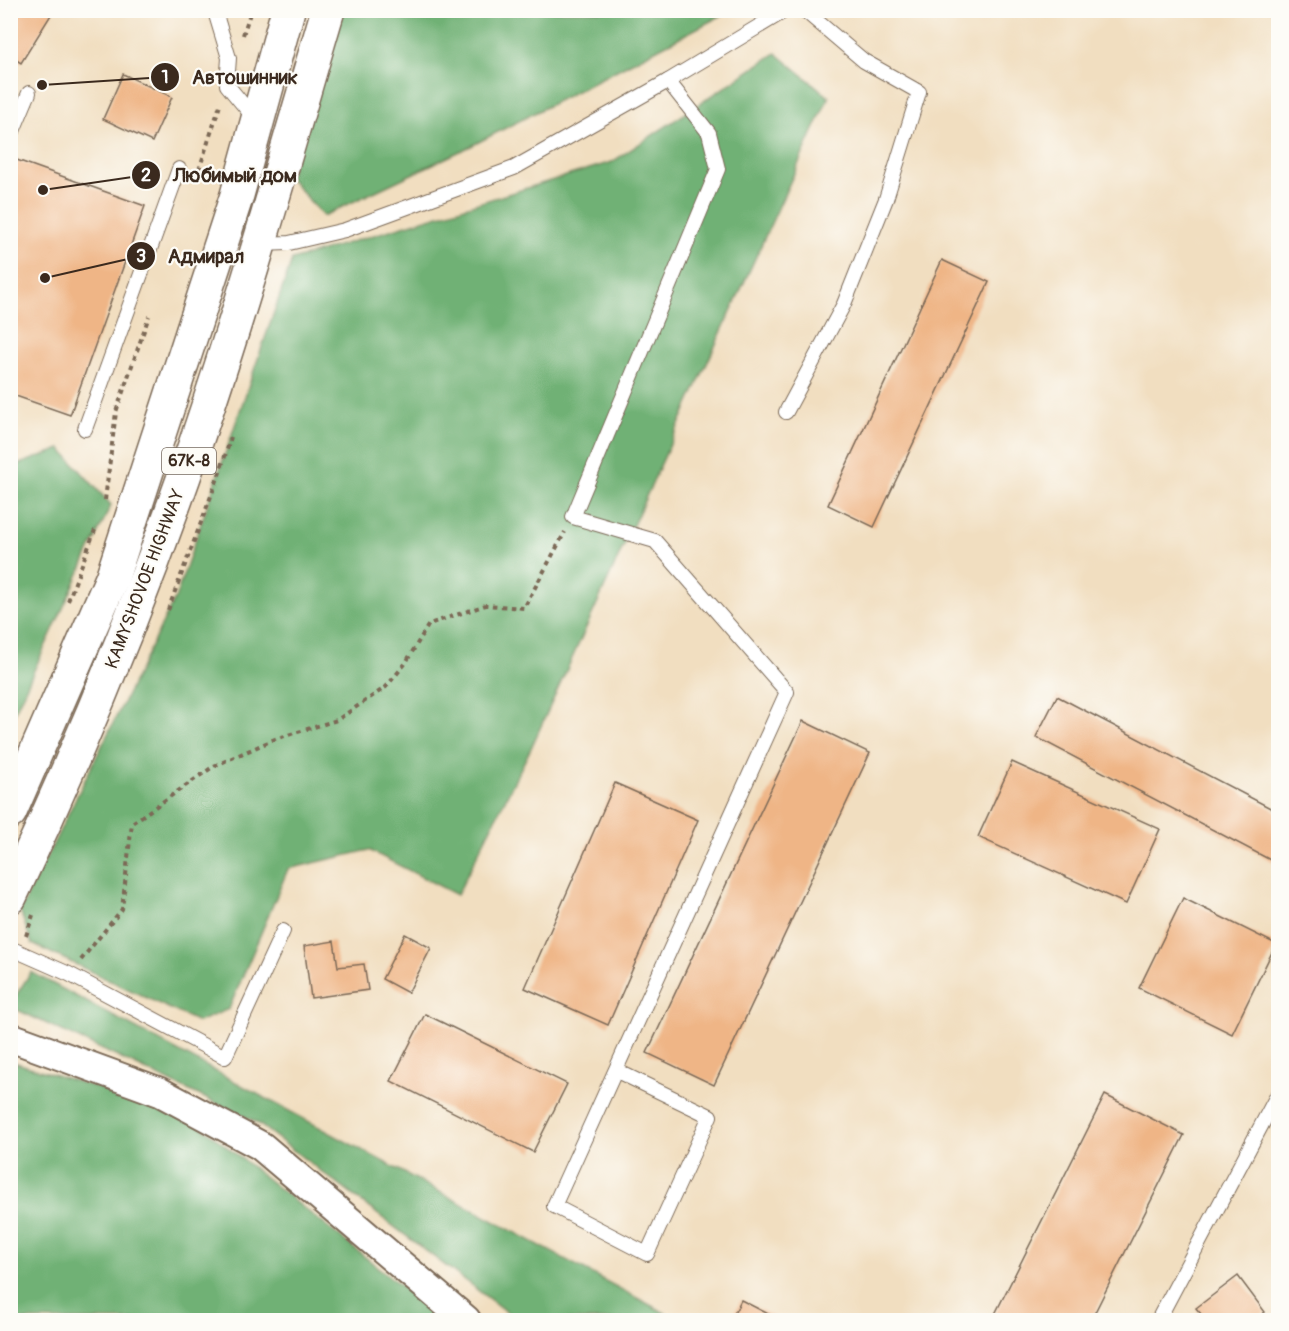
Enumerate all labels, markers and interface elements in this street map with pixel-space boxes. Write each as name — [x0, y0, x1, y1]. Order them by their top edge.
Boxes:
callout: Автошинник — [150, 58, 310, 96]
text: Автошинник — [192, 65, 298, 90]
text: 1 — [161, 66, 169, 89]
callout: Любимый дом — [131, 156, 309, 194]
text: Любимый дом — [172, 163, 297, 188]
text: 2 — [141, 164, 151, 187]
callout: Адмирал — [126, 237, 256, 275]
text: Адмирал — [168, 244, 244, 269]
text: 3 — [136, 245, 146, 268]
road number: 67К-8 — [162, 448, 216, 474]
street label: KAMYSHOVOE HIGHWAY — [100, 485, 190, 672]

